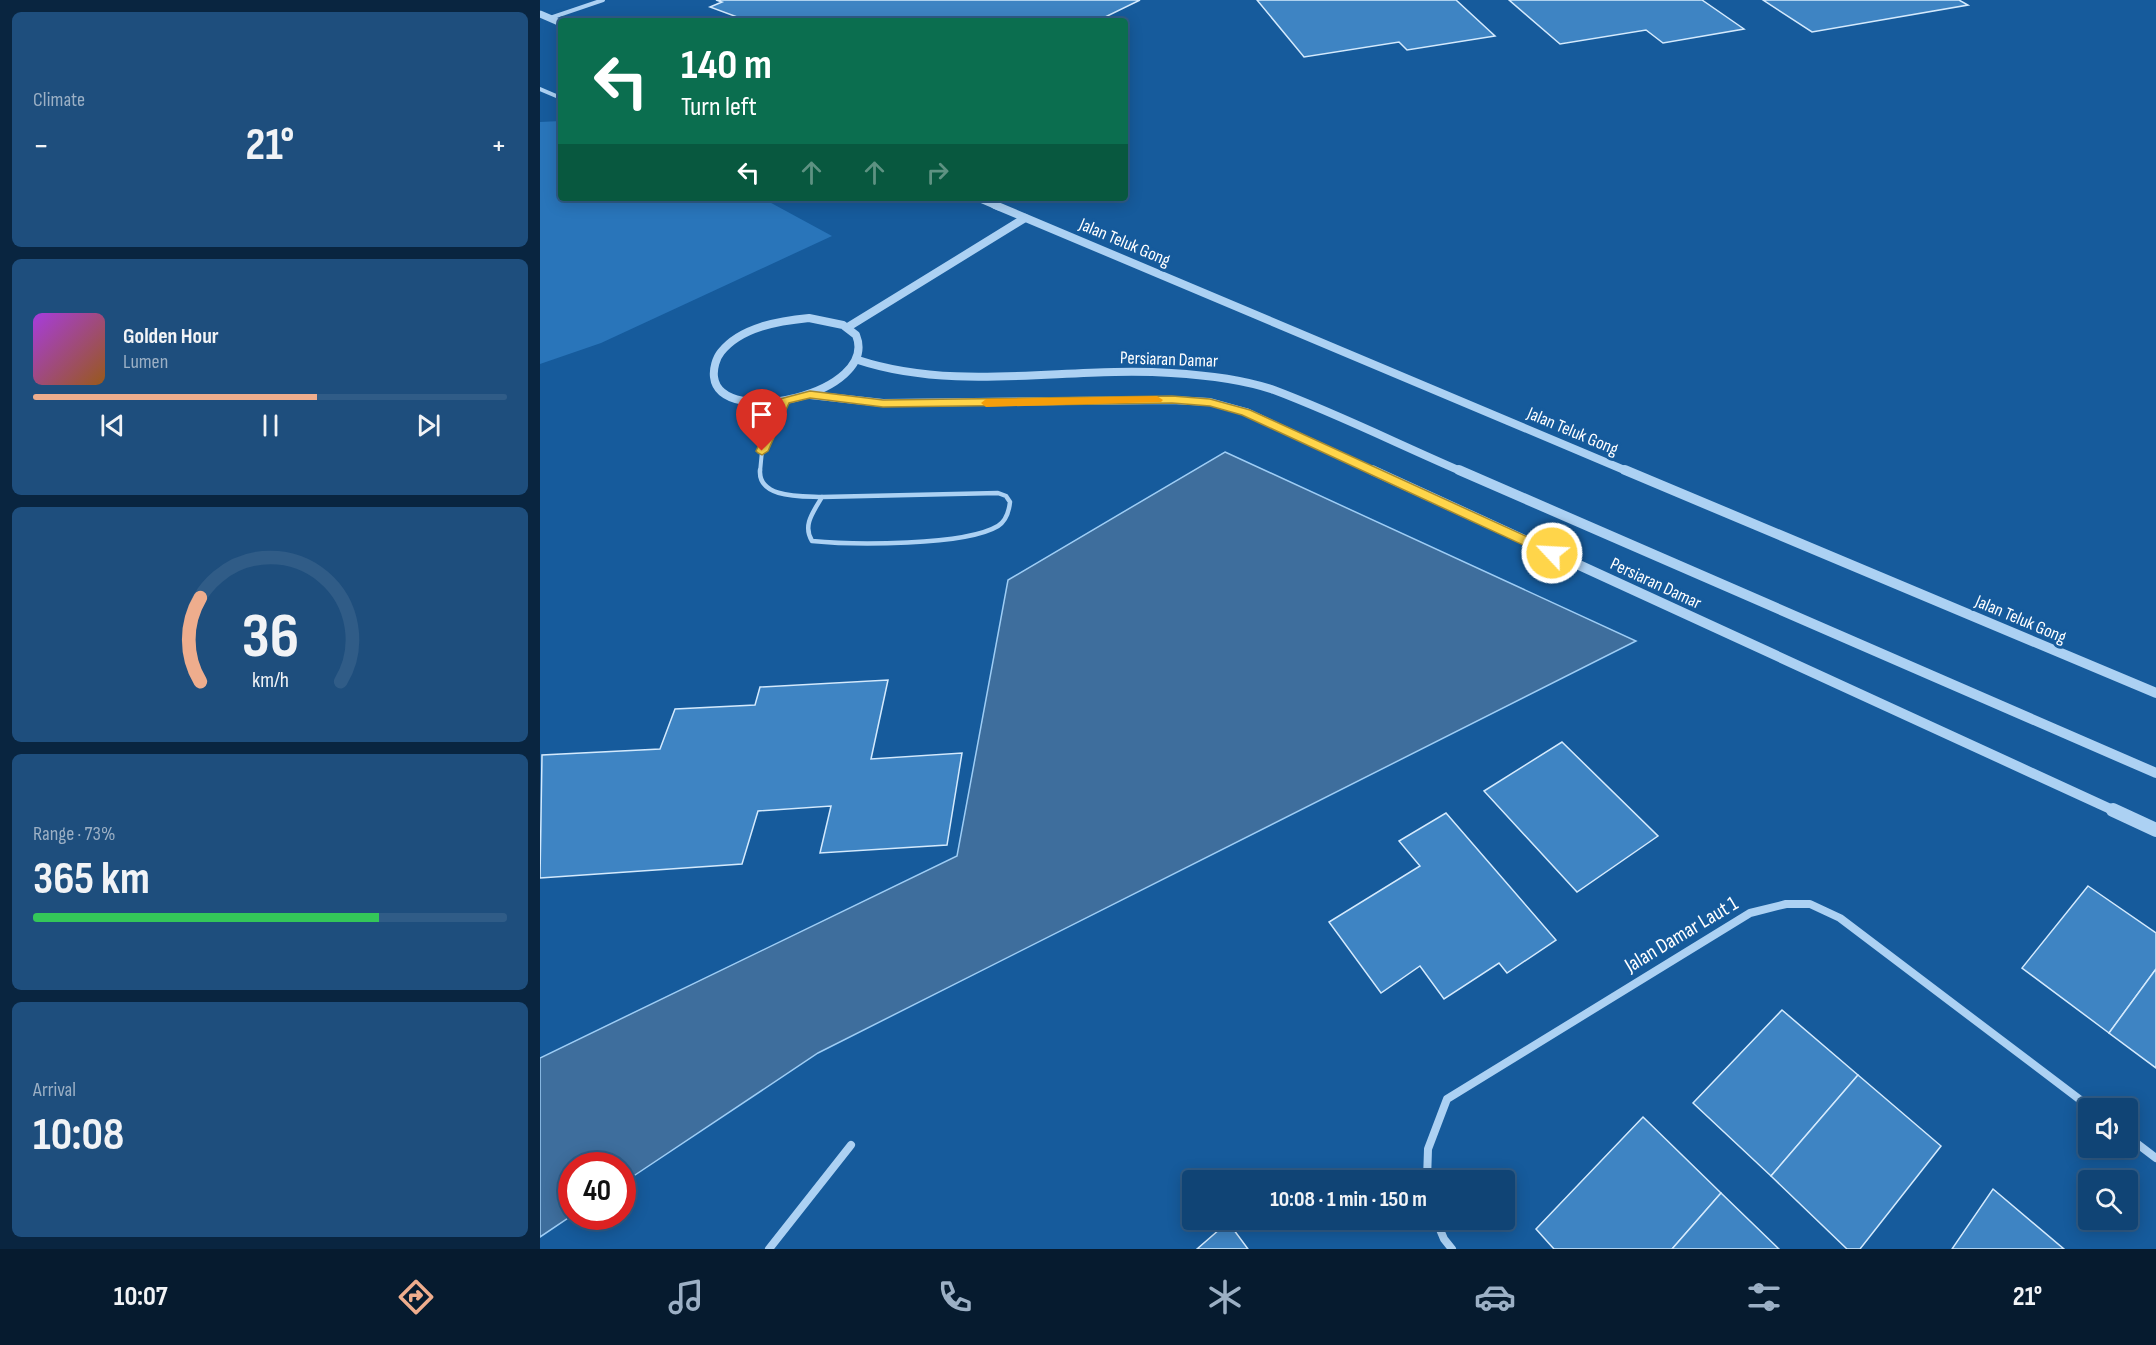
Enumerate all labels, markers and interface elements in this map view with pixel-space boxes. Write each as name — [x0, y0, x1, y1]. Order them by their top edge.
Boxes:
text: 140 m — [681, 40, 772, 91]
icon: left — [582, 42, 660, 120]
text: Climate — [33, 88, 85, 112]
text: Turn left — [681, 91, 757, 123]
text: 21° — [246, 118, 294, 173]
text: − — [33, 126, 49, 166]
text: + — [491, 126, 507, 166]
icon: left — [732, 156, 765, 189]
icon: ahead — [795, 156, 828, 189]
icon: ahead — [858, 156, 891, 189]
icon: right — [921, 156, 954, 189]
street label: Jalan Teluk Gong — [1075, 213, 1173, 271]
text: Golden Hour — [123, 323, 219, 350]
street label: Persiaran Damar — [1120, 347, 1218, 372]
text: Lumen — [123, 350, 168, 374]
pin — [736, 389, 787, 451]
icon: arrive — [745, 398, 778, 431]
street label: Jalan Teluk Gong — [1523, 402, 1621, 460]
icon: previous — [96, 409, 129, 442]
icon: pause — [254, 409, 287, 442]
icon: next — [412, 409, 445, 442]
position arrow — [1520, 521, 1584, 585]
street label: Persiaran Damar — [1607, 553, 1705, 614]
street label: Jalan Teluk Gong — [1971, 590, 2069, 648]
text: 36 — [241, 600, 299, 675]
text: km/h — [251, 668, 289, 693]
text: Range · 73% — [33, 822, 115, 846]
text: 365 km — [33, 852, 150, 907]
street label: Jalan Damar Laut 1 — [1619, 891, 1743, 979]
text: Arrival — [33, 1078, 76, 1102]
map controls — [2078, 1098, 2138, 1230]
button: sound — [2078, 1098, 2138, 1158]
text: 10:08 — [33, 1108, 124, 1163]
speed limit sign: 40 — [558, 1152, 636, 1230]
button: search — [2078, 1170, 2138, 1230]
text: 10:08 · 1 min · 150 m — [1270, 1186, 1427, 1213]
icon: directions — [395, 1276, 437, 1318]
icon: music — [665, 1276, 707, 1318]
icon: phone — [934, 1276, 976, 1318]
icon: climate — [1204, 1276, 1246, 1318]
icon: car — [1474, 1276, 1516, 1318]
icon: filters — [1743, 1276, 1785, 1318]
text: 10:07 — [114, 1281, 168, 1313]
text: 21° — [2013, 1281, 2042, 1313]

